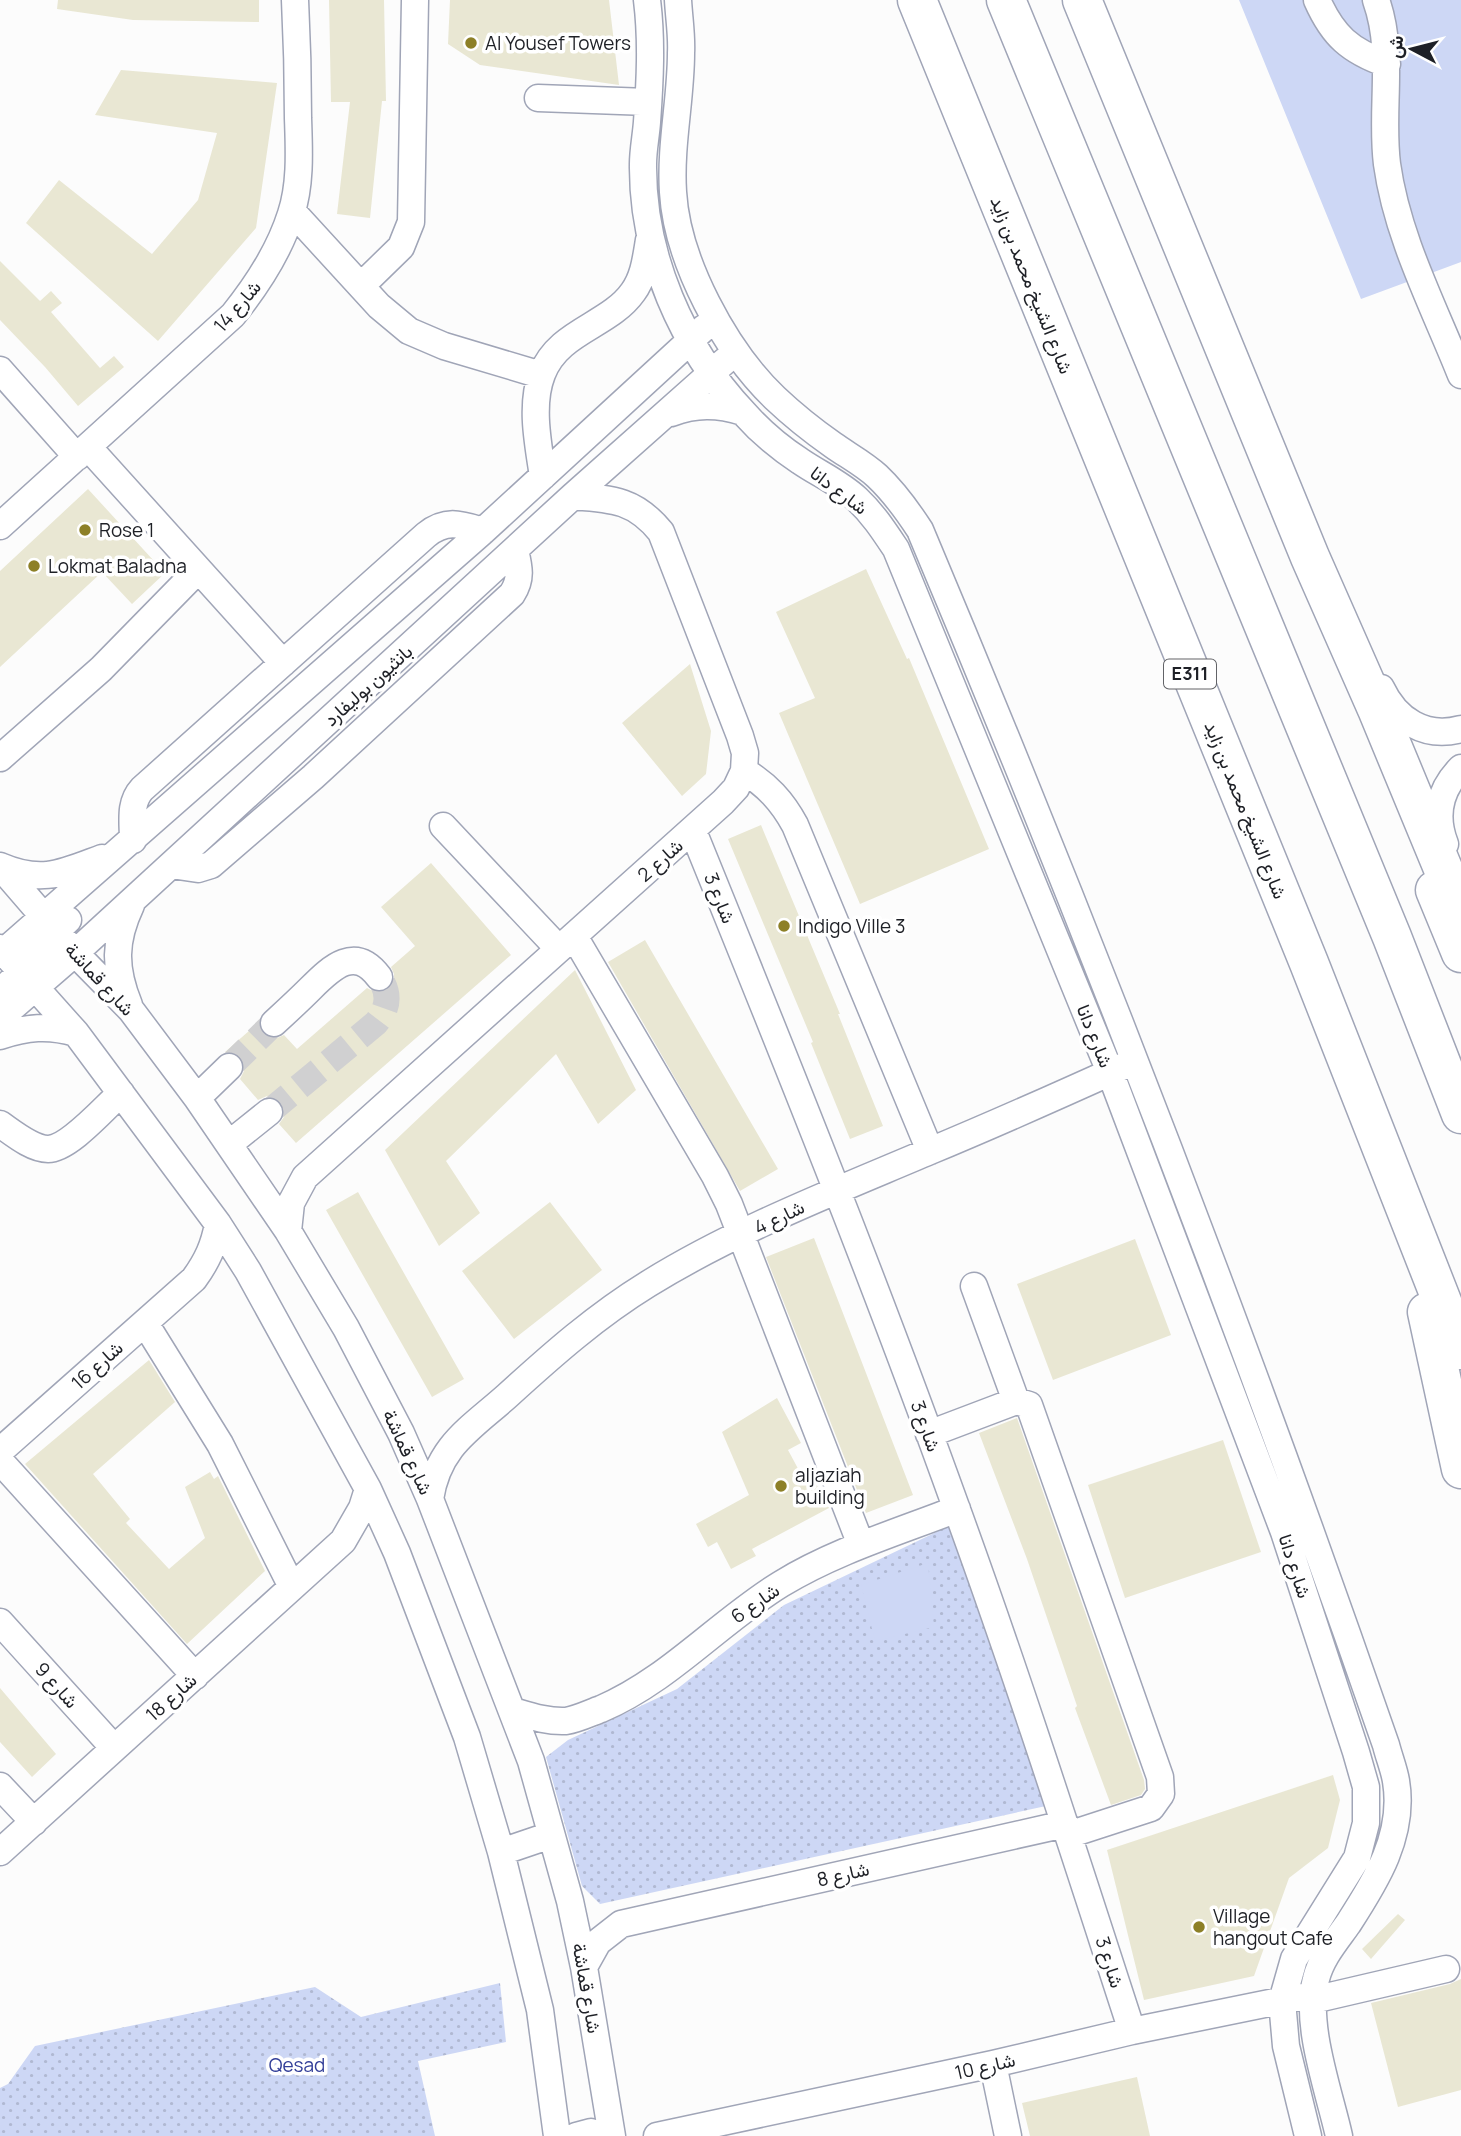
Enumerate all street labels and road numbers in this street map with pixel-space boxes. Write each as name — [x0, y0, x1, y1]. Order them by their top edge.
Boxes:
street label: شارع الشيخ محمد بن زايد — [984, 192, 1080, 378]
street label: شارع 14 — [207, 275, 267, 337]
street label: شارع دانا — [805, 460, 873, 520]
street label: بانثيون بوليفارد — [318, 638, 418, 732]
road number: E311 — [1164, 660, 1216, 688]
street label: شارع الشيخ محمد بن زايد — [1198, 717, 1294, 903]
street label: شارع 2 — [632, 833, 688, 887]
street label: شارع 3 — [698, 869, 742, 927]
street label: شارع قماشة — [59, 937, 141, 1021]
street label: شارع دانا — [1071, 1001, 1119, 1071]
street label: شارع 4 — [749, 1194, 809, 1240]
street label: شارع 16 — [66, 1335, 128, 1395]
street label: شارع 3 — [905, 1397, 947, 1455]
street label: شارع قماشة — [377, 1405, 439, 1499]
street label: شارع دانا — [1272, 1531, 1318, 1601]
street label: شارع 6 — [726, 1577, 785, 1629]
street label: شارع 9 — [29, 1656, 85, 1714]
street label: شارع 18 — [140, 1667, 202, 1727]
street label: شارع 8 — [814, 1855, 872, 1893]
street label: شارع 3 — [1090, 1933, 1130, 1991]
street label: شارع قماشة — [566, 1941, 608, 2035]
street label: شارع 10 — [952, 2046, 1018, 2086]

